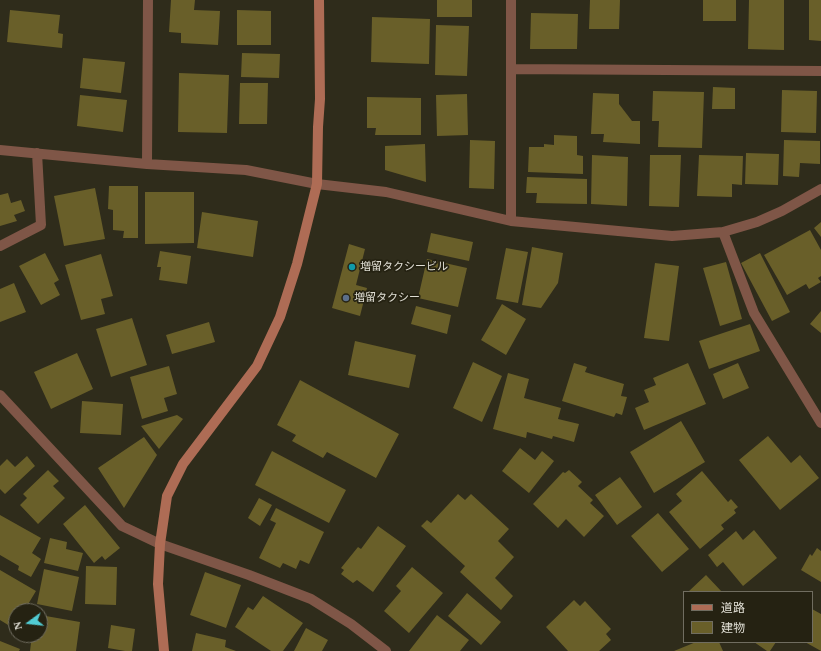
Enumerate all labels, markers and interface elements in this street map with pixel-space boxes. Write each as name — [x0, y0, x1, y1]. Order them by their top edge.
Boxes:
place label: 増留タクシービル — [360, 260, 448, 274]
marker: 増留タクシービル — [347, 262, 357, 272]
place label: 増留タクシー — [354, 291, 420, 305]
marker: 増留タクシー — [341, 293, 351, 303]
legend — [683, 591, 813, 643]
text: 道路 — [721, 601, 745, 615]
north arrow — [8, 603, 48, 643]
text: N — [11, 620, 24, 631]
text: 建物 — [721, 621, 745, 635]

